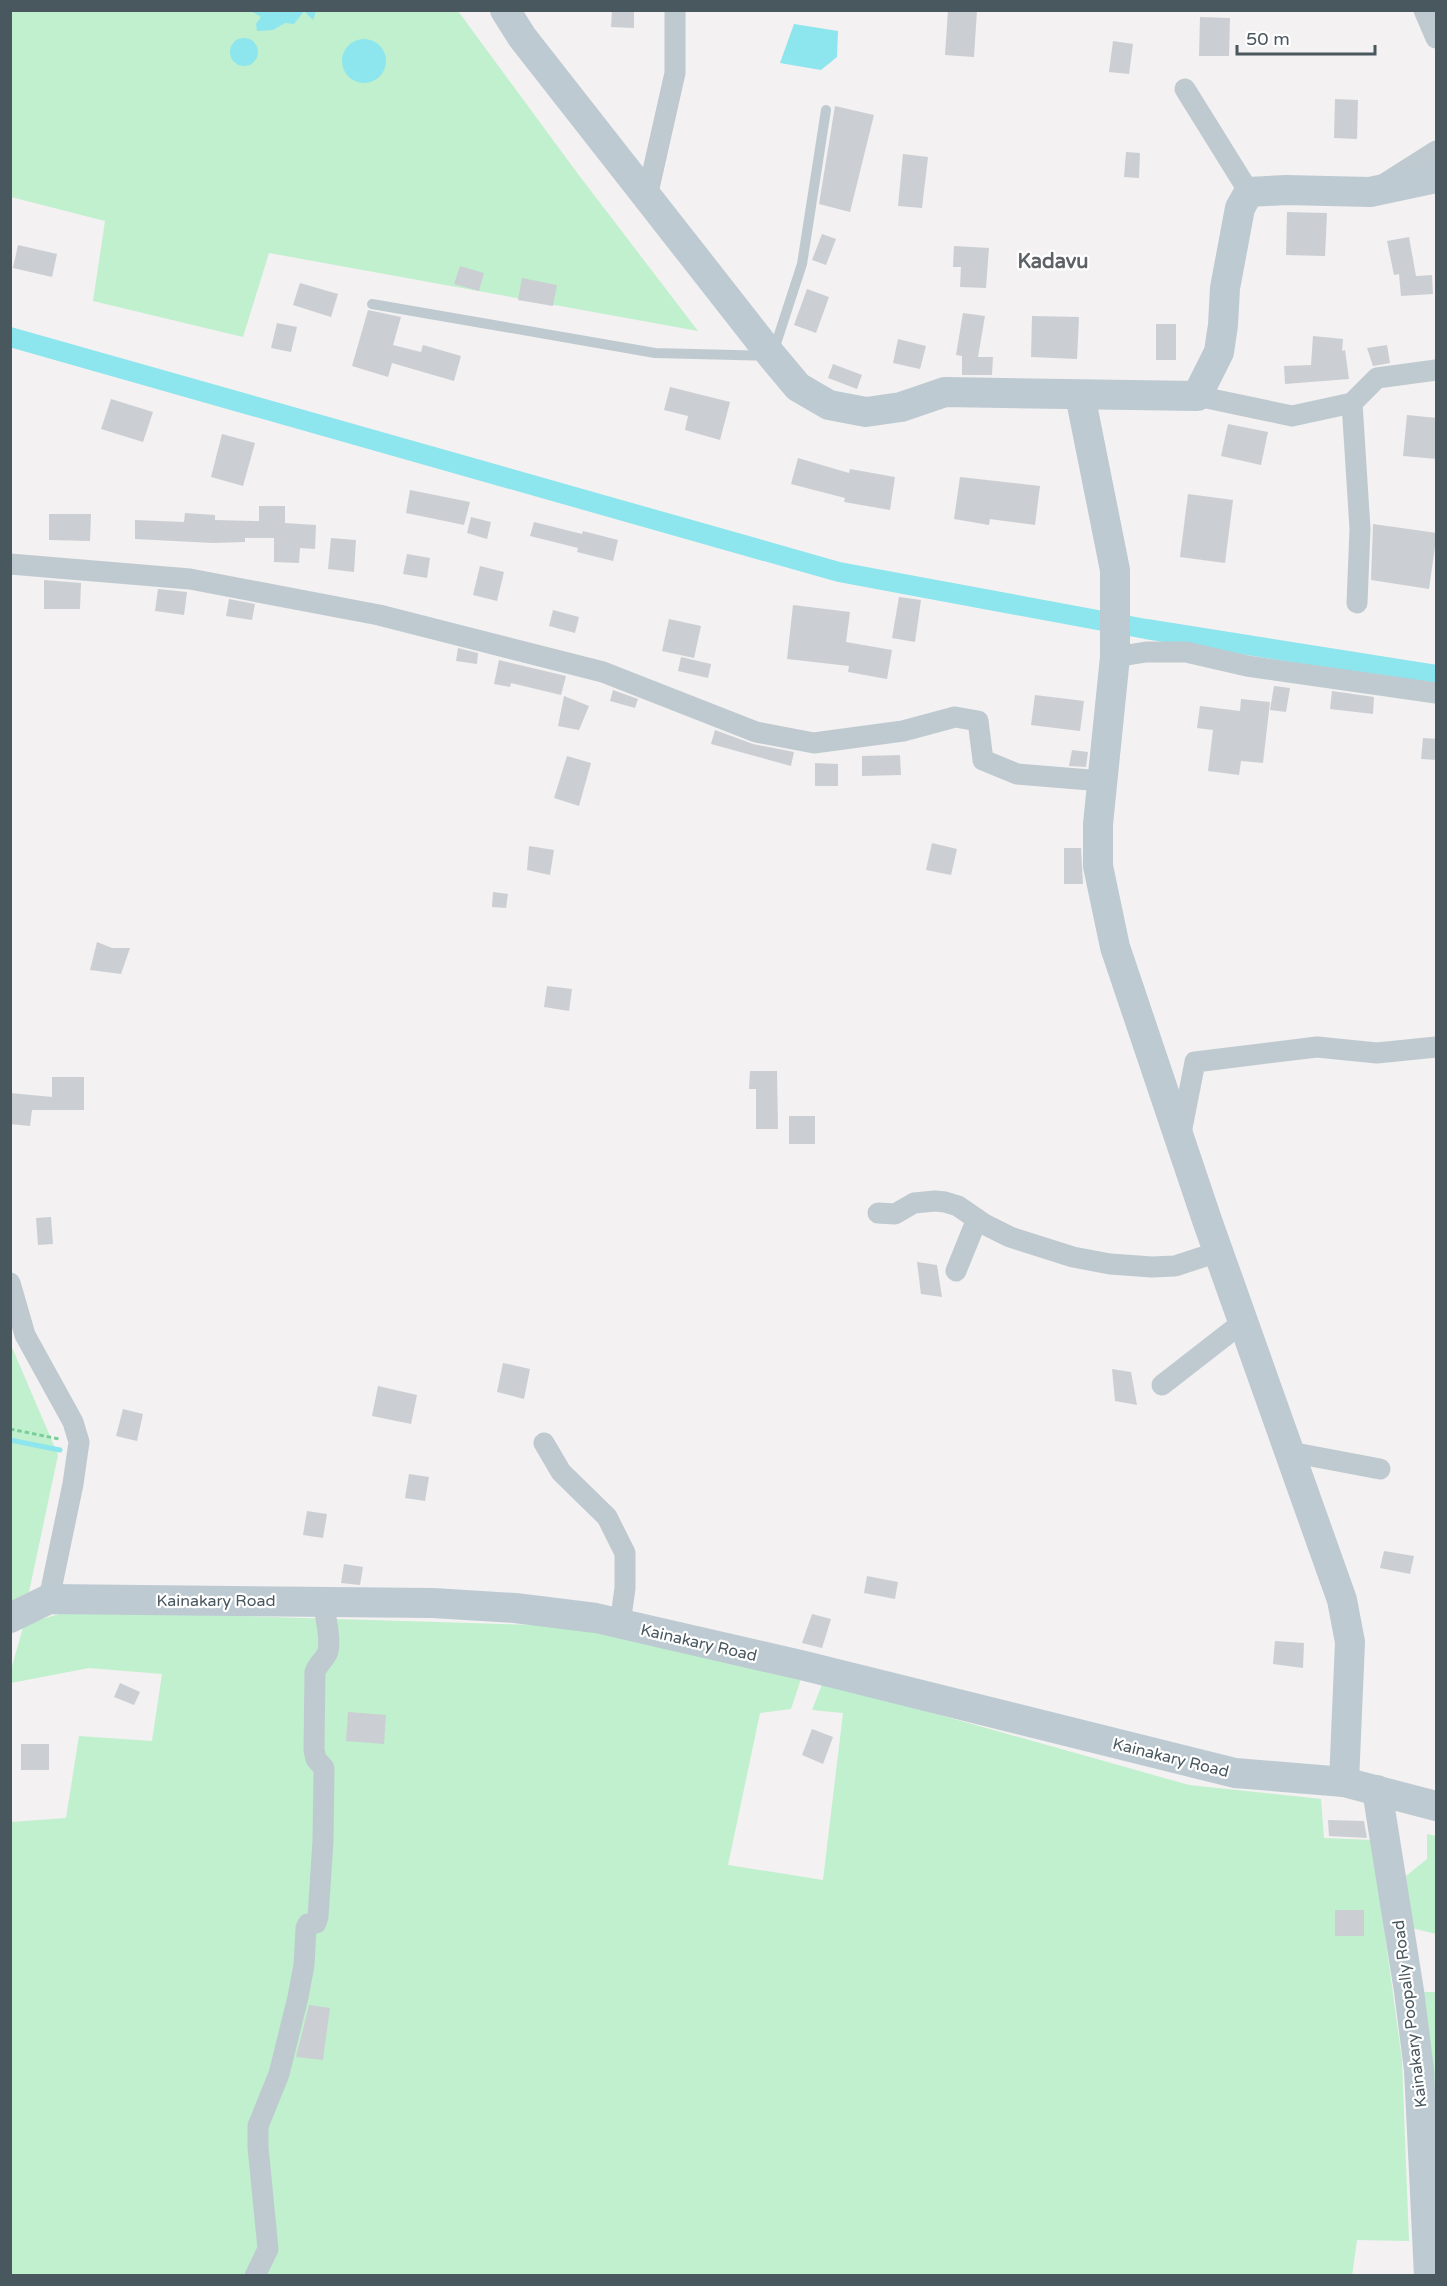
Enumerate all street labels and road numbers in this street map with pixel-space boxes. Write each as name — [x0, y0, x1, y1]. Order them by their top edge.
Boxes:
street label: Kainakary Road — [156, 1591, 276, 1611]
street label: Kainakary Road — [639, 1620, 759, 1666]
street label: Kainakary Road — [1111, 1734, 1231, 1782]
street label: Kainakary Poopally Road — [1389, 1919, 1431, 2109]

